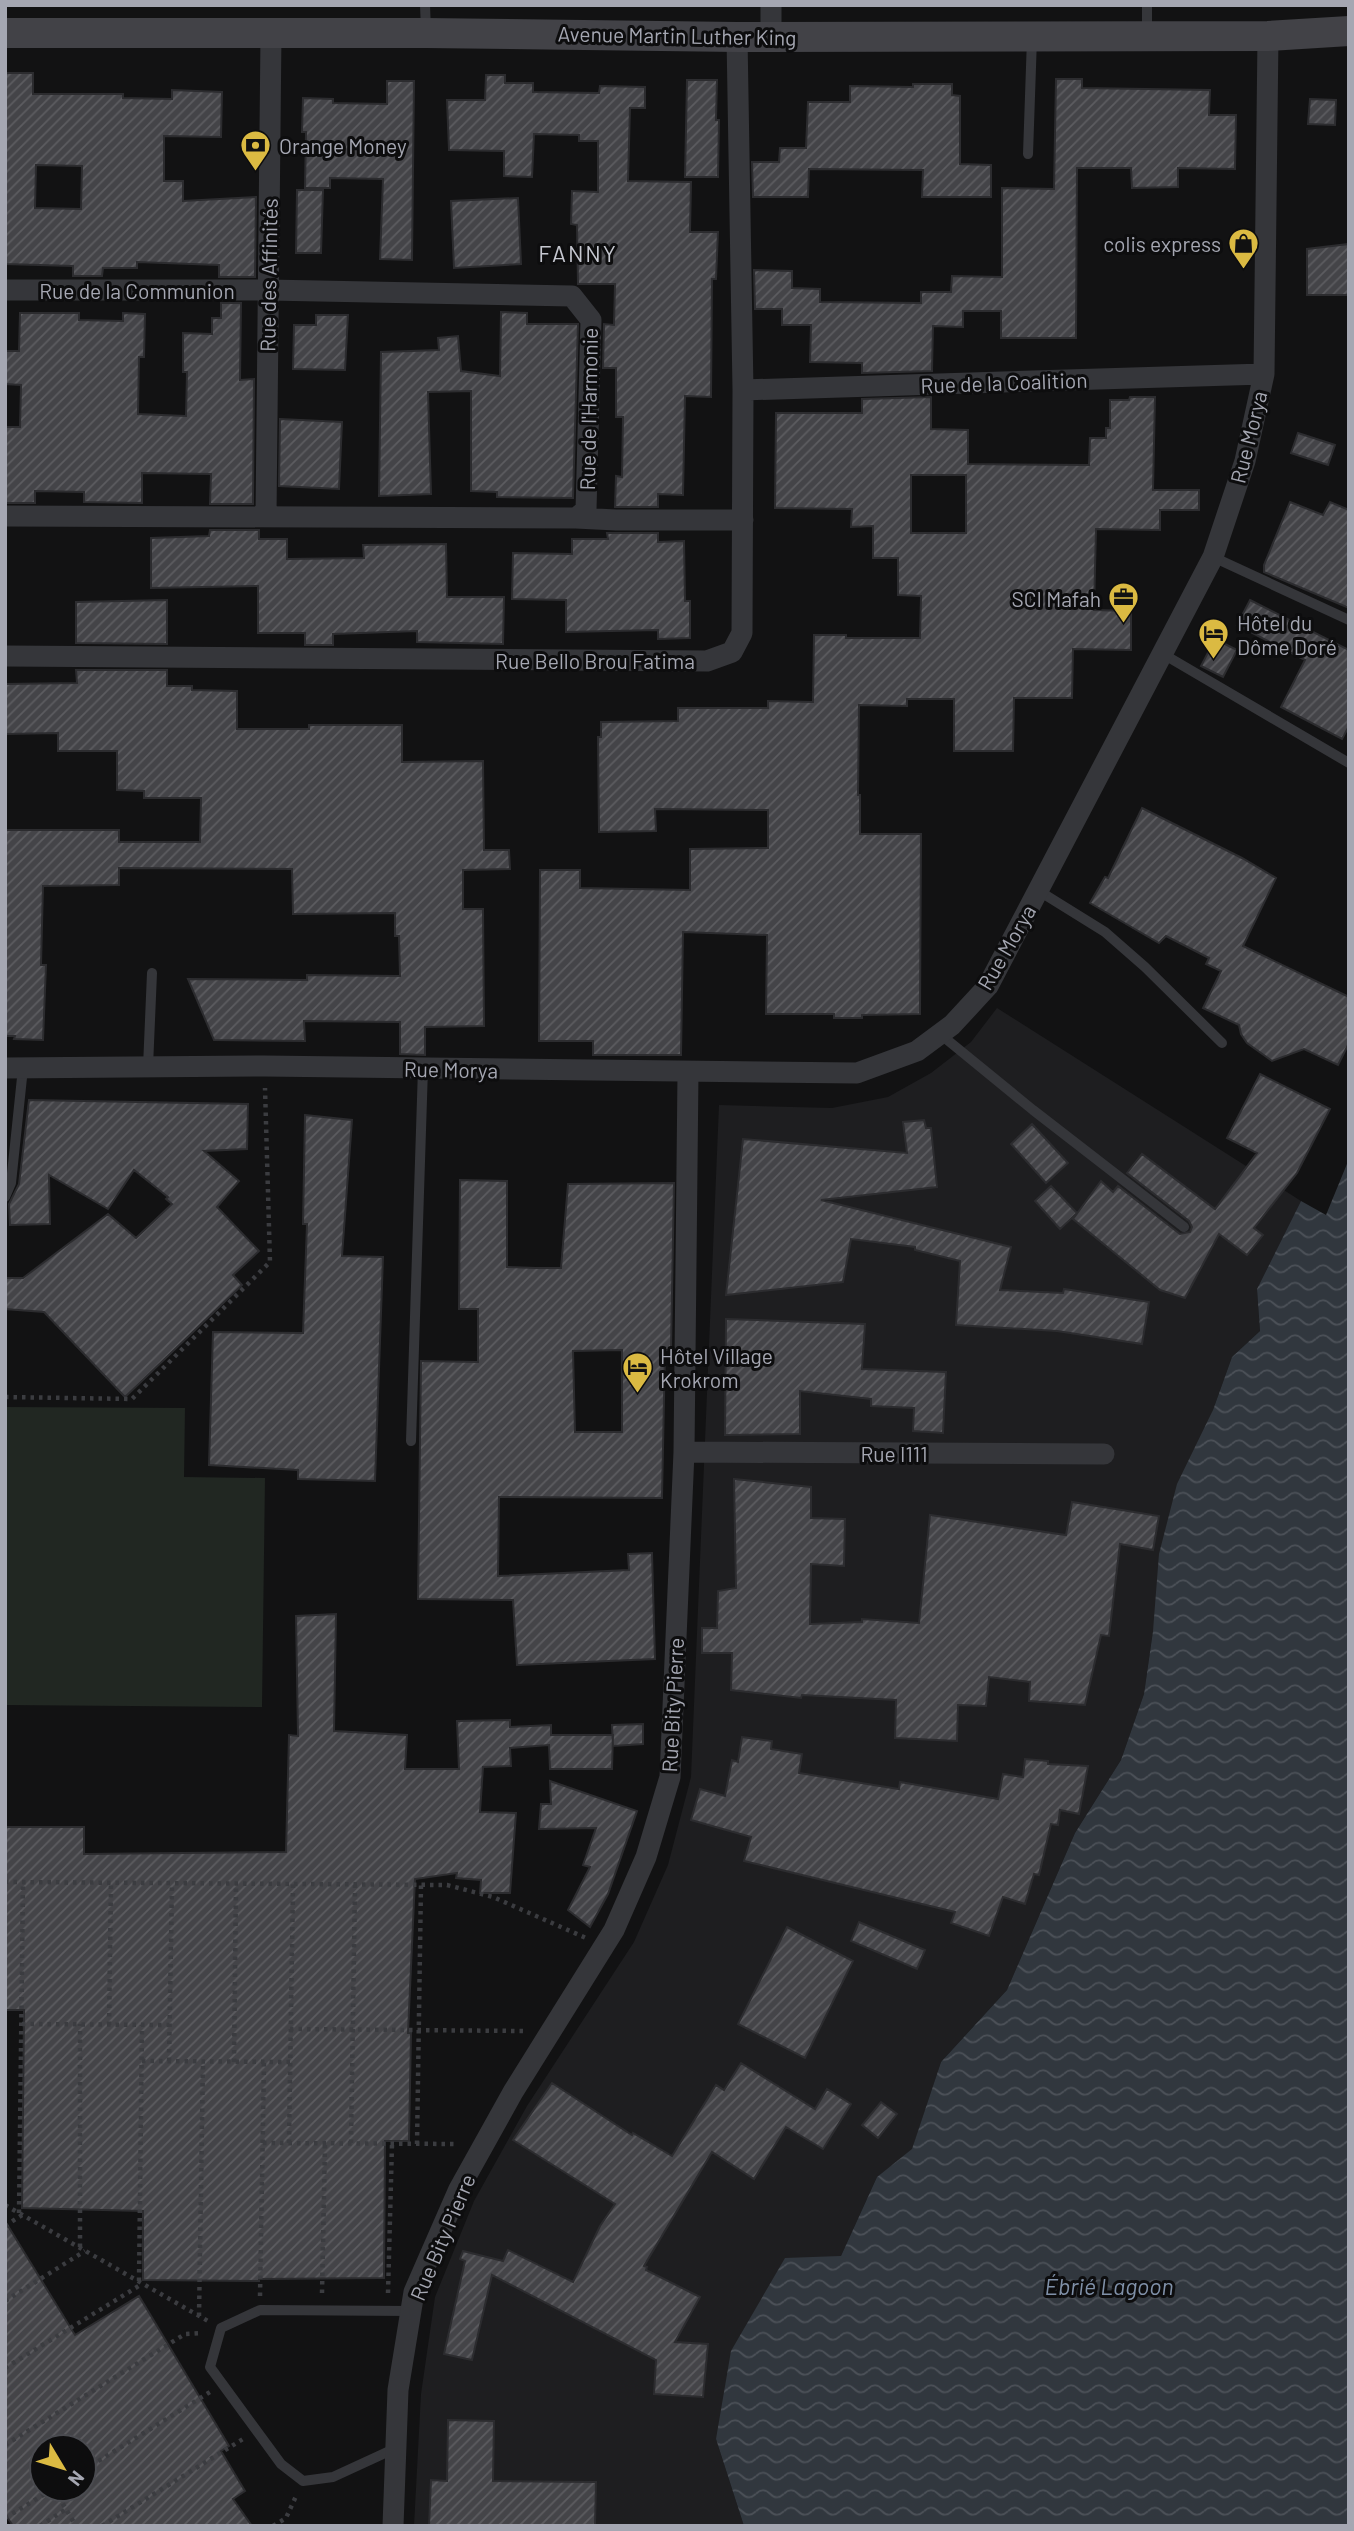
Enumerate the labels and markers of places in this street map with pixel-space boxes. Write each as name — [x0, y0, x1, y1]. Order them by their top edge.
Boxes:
bank icon: Orange Money — [239, 128, 273, 172]
place label: Orange Money — [279, 133, 407, 158]
shop icon: colis express — [1227, 226, 1261, 270]
place label: colis express — [1103, 231, 1221, 256]
office icon: SCI Mafah — [1107, 581, 1141, 625]
place label: SCI Mafah — [1012, 586, 1101, 611]
place label: Hôtel du Dôme Doré — [1237, 610, 1337, 659]
hotel icon: Hôtel du Dôme Doré — [1197, 617, 1231, 661]
place label: Hôtel Village Krokrom — [660, 1343, 773, 1392]
hotel icon: Hôtel Village Krokrom — [620, 1350, 654, 1394]

